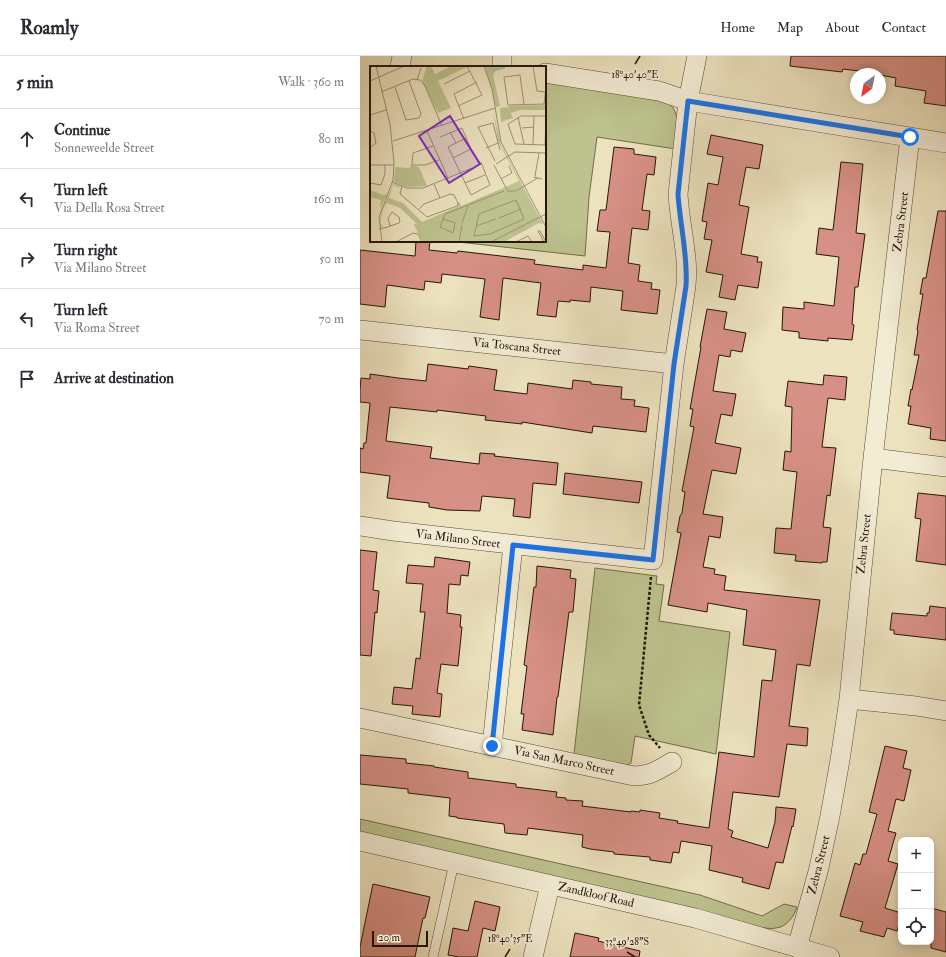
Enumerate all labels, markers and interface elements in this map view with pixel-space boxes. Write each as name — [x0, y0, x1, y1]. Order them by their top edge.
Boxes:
text: Roamly — [20, 16, 78, 40]
text: Home — [720, 19, 755, 36]
text: Map — [777, 19, 803, 36]
text: About — [825, 19, 859, 36]
text: Contact — [881, 19, 926, 36]
inset map — [370, 66, 546, 242]
north arrow — [850, 68, 886, 104]
text: 18°40'40"E — [612, 69, 658, 81]
text: 5 min — [16, 72, 54, 93]
text: Walk · 360 m — [278, 74, 344, 90]
text: Continue — [54, 121, 110, 140]
icon: ahead — [16, 128, 38, 150]
route start — [901, 128, 919, 146]
text: 80 m — [318, 131, 344, 147]
text: Sonneweelde Street — [54, 140, 154, 156]
text: Turn left — [54, 181, 108, 200]
icon: left — [16, 188, 38, 210]
text: 160 m — [313, 191, 344, 207]
street label: Zebra Street — [890, 191, 912, 253]
text: Via Della Rosa Street — [54, 200, 165, 216]
text: Turn right — [54, 241, 117, 260]
icon: right — [16, 248, 38, 270]
text: 50 m — [319, 251, 344, 267]
text: Via Milano Street — [54, 260, 146, 276]
text: Turn left — [54, 301, 108, 320]
icon: left — [16, 308, 38, 330]
text: 70 m — [319, 311, 344, 327]
text: Via Roma Street — [54, 320, 140, 336]
street label: Via Toscana Street — [472, 335, 562, 359]
icon: arrive — [16, 368, 38, 390]
text: Arrive at destination — [54, 369, 174, 388]
street label: Zebra Street — [853, 513, 875, 575]
street label: Via Milano Street — [415, 526, 501, 552]
route end — [483, 737, 501, 755]
street label: Via San Marco Street — [512, 743, 616, 779]
street label: Zebra Street — [804, 834, 834, 896]
map controls — [898, 837, 934, 945]
button: + — [898, 837, 934, 873]
button: − — [898, 873, 934, 909]
street label: Zandkloof Road — [556, 879, 636, 911]
button: locate — [898, 909, 934, 945]
scale bar — [372, 929, 428, 948]
text: 20 m — [378, 931, 400, 944]
text: 18°40'35"E — [488, 933, 532, 945]
text: 33°49'28"S — [605, 936, 649, 948]

